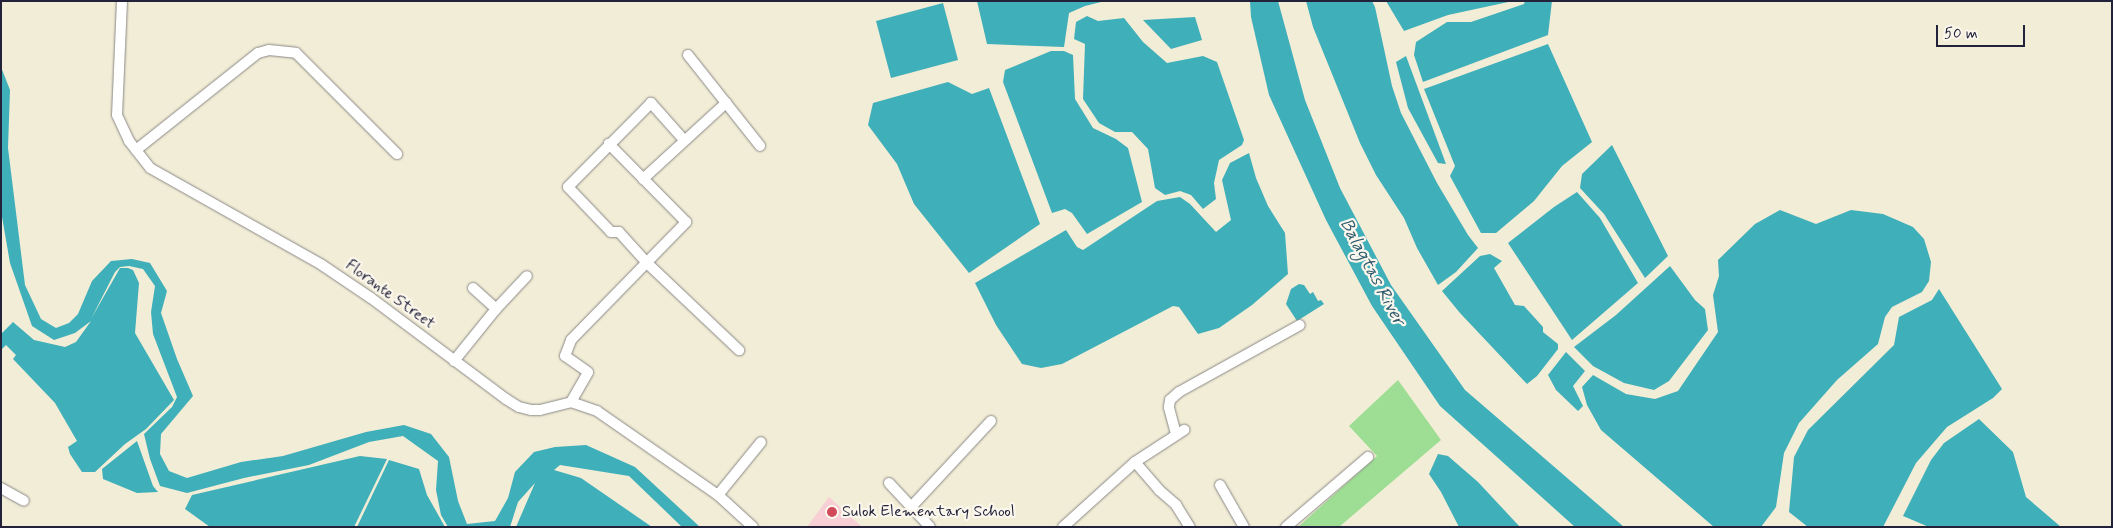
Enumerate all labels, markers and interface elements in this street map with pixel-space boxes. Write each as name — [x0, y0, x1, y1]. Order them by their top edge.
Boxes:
scale bar — [1938, 15, 2027, 47]
text: 50 m — [1944, 24, 1978, 44]
water label: Balagtas River — [1335, 215, 1409, 329]
street label: Florante Street — [342, 256, 438, 334]
place label: Sulok Elementary School — [842, 502, 1014, 522]
marker: Sulok Elementary School — [826, 506, 838, 518]

